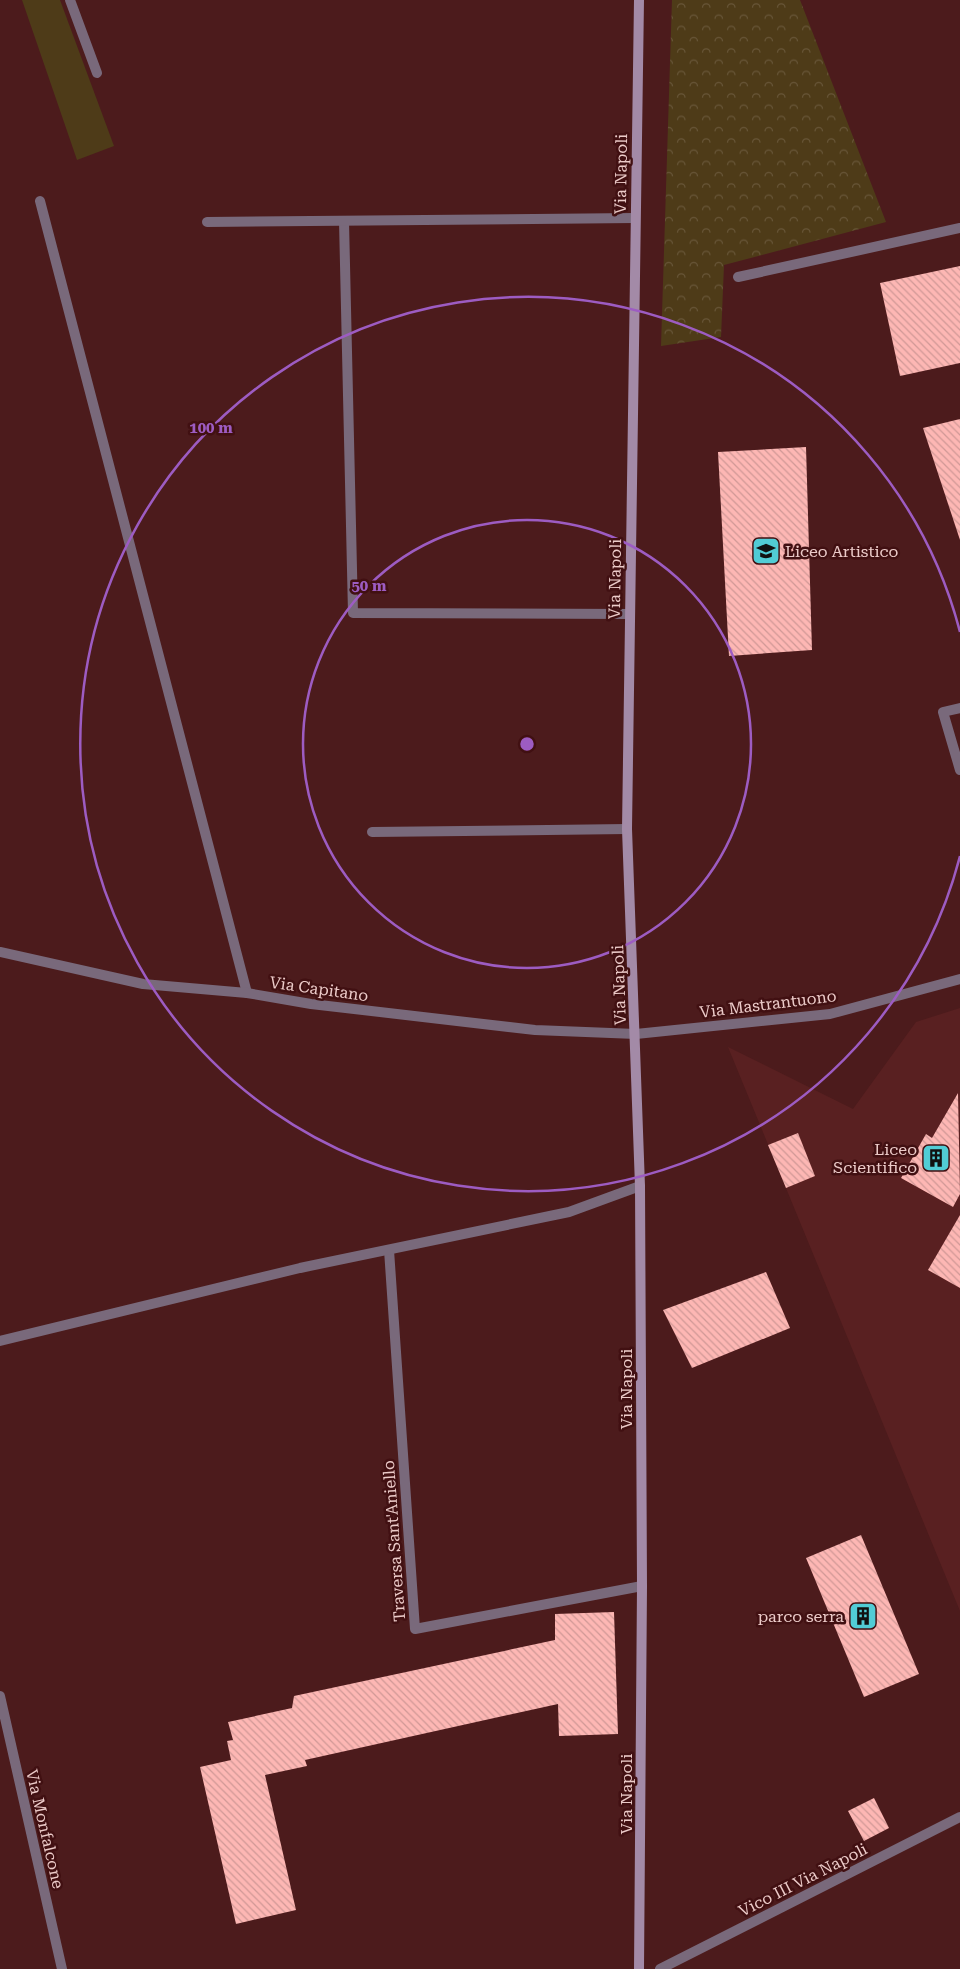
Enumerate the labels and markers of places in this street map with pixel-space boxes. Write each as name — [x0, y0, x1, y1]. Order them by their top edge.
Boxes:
school or university icon: Liceo Artistico — [751, 536, 781, 566]
place label: Liceo Artistico — [785, 542, 898, 561]
centre of rings — [518, 735, 536, 753]
place label: Liceo Scientifico — [833, 1140, 917, 1177]
building icon: Liceo Scientifico — [921, 1143, 951, 1173]
building icon: parco serra — [848, 1601, 878, 1631]
place label: parco serra — [758, 1607, 844, 1626]

